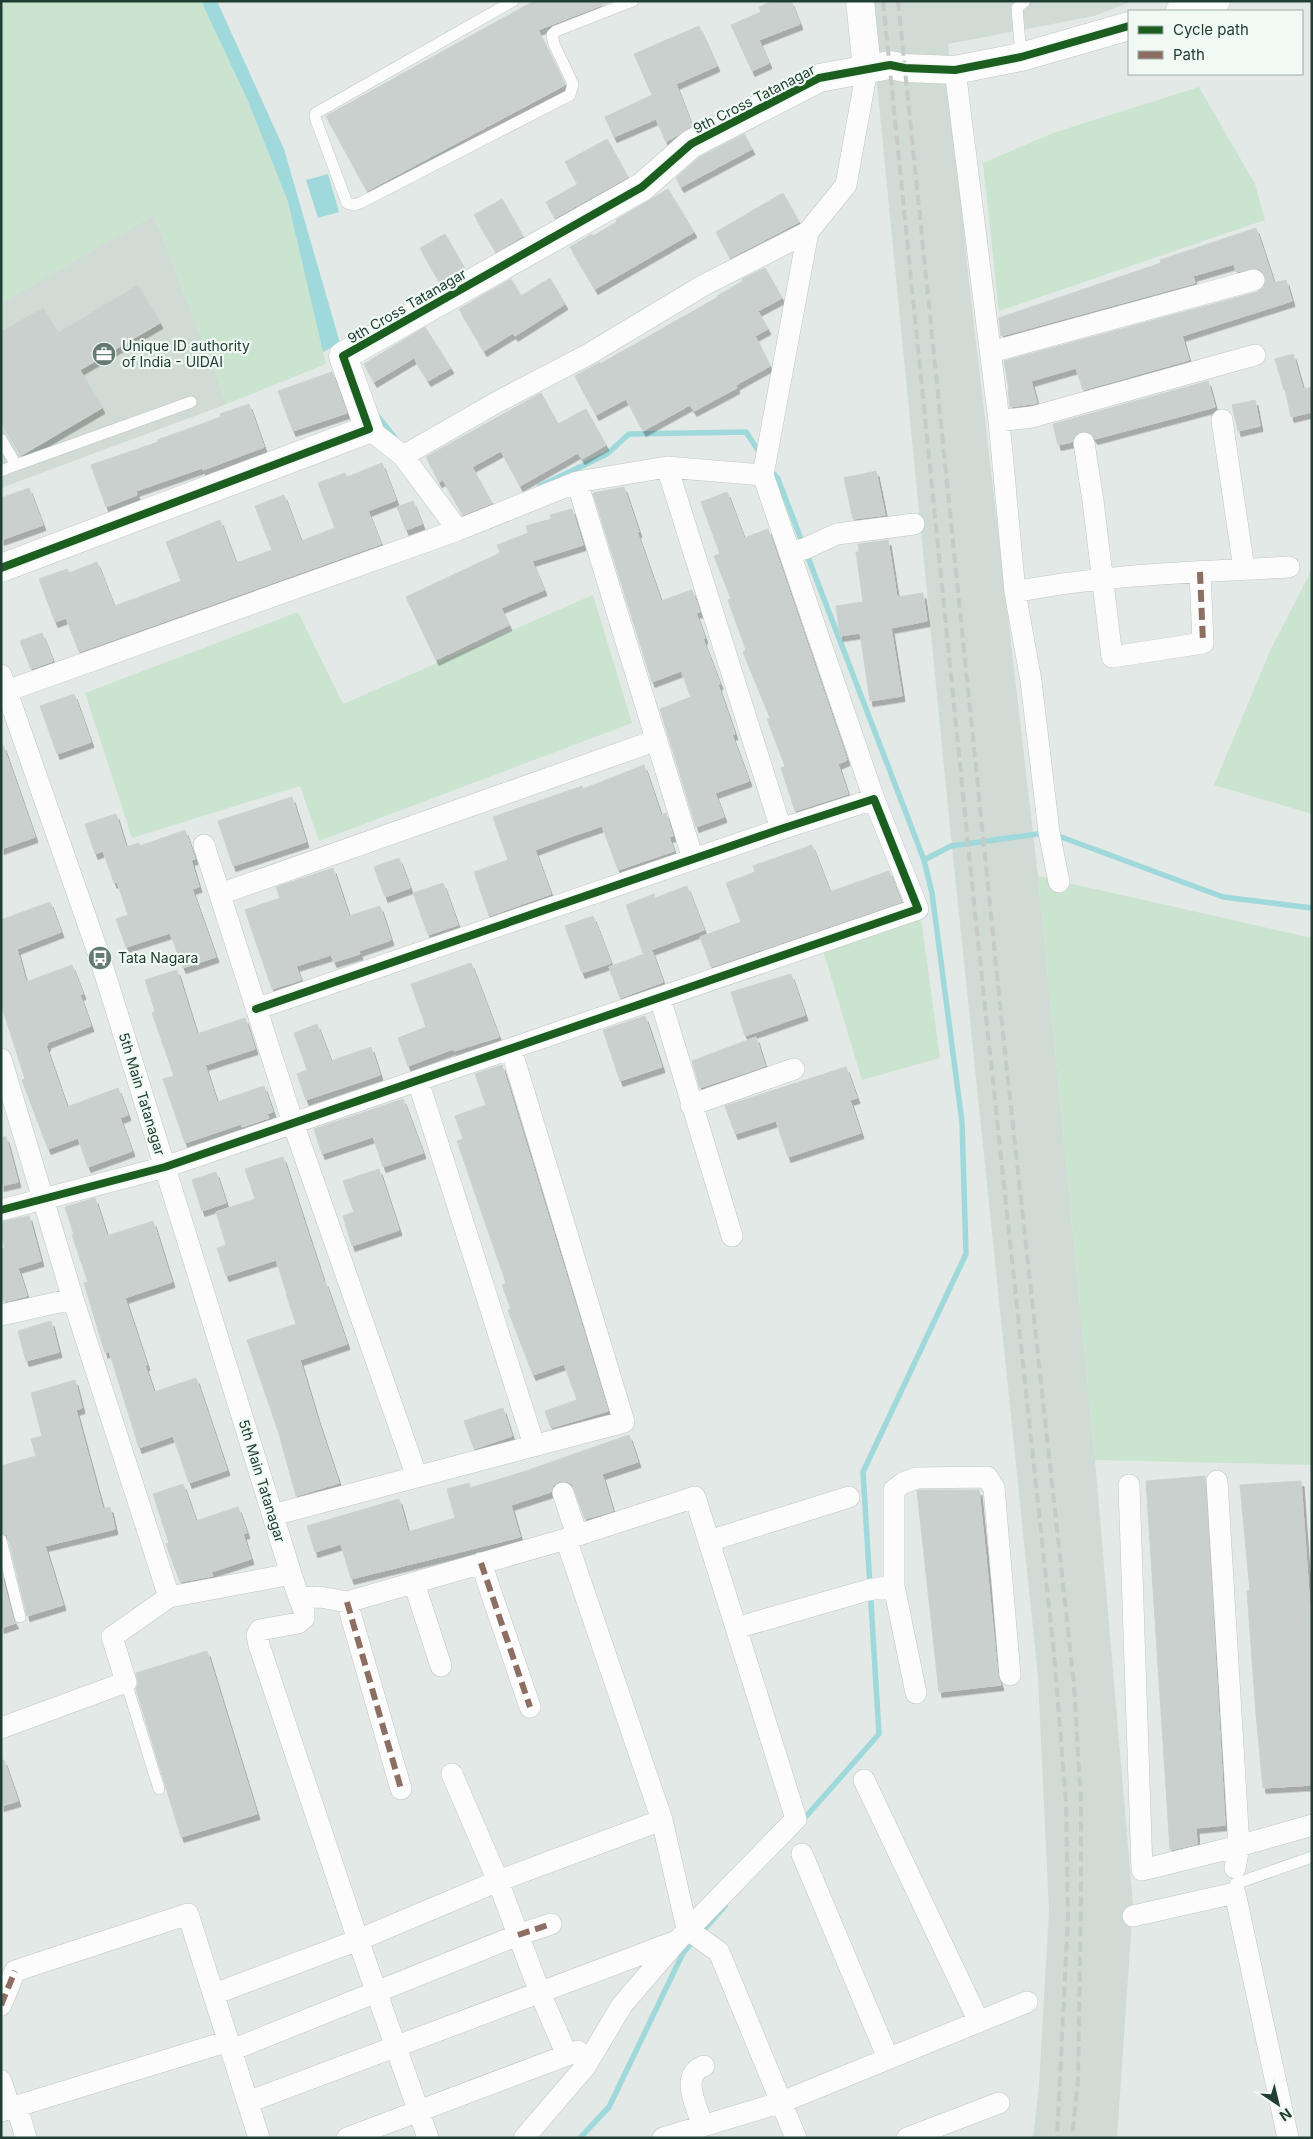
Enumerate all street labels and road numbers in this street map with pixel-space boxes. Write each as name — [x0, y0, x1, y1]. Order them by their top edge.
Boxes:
street label: 9th Cross Tatanagar — [690, 60, 817, 137]
street label: 9th Cross Tatanagar — [344, 265, 469, 347]
street label: 5th Main Tatanagar — [116, 1030, 169, 1157]
street label: 5th Main Tatanagar — [236, 1417, 289, 1544]

